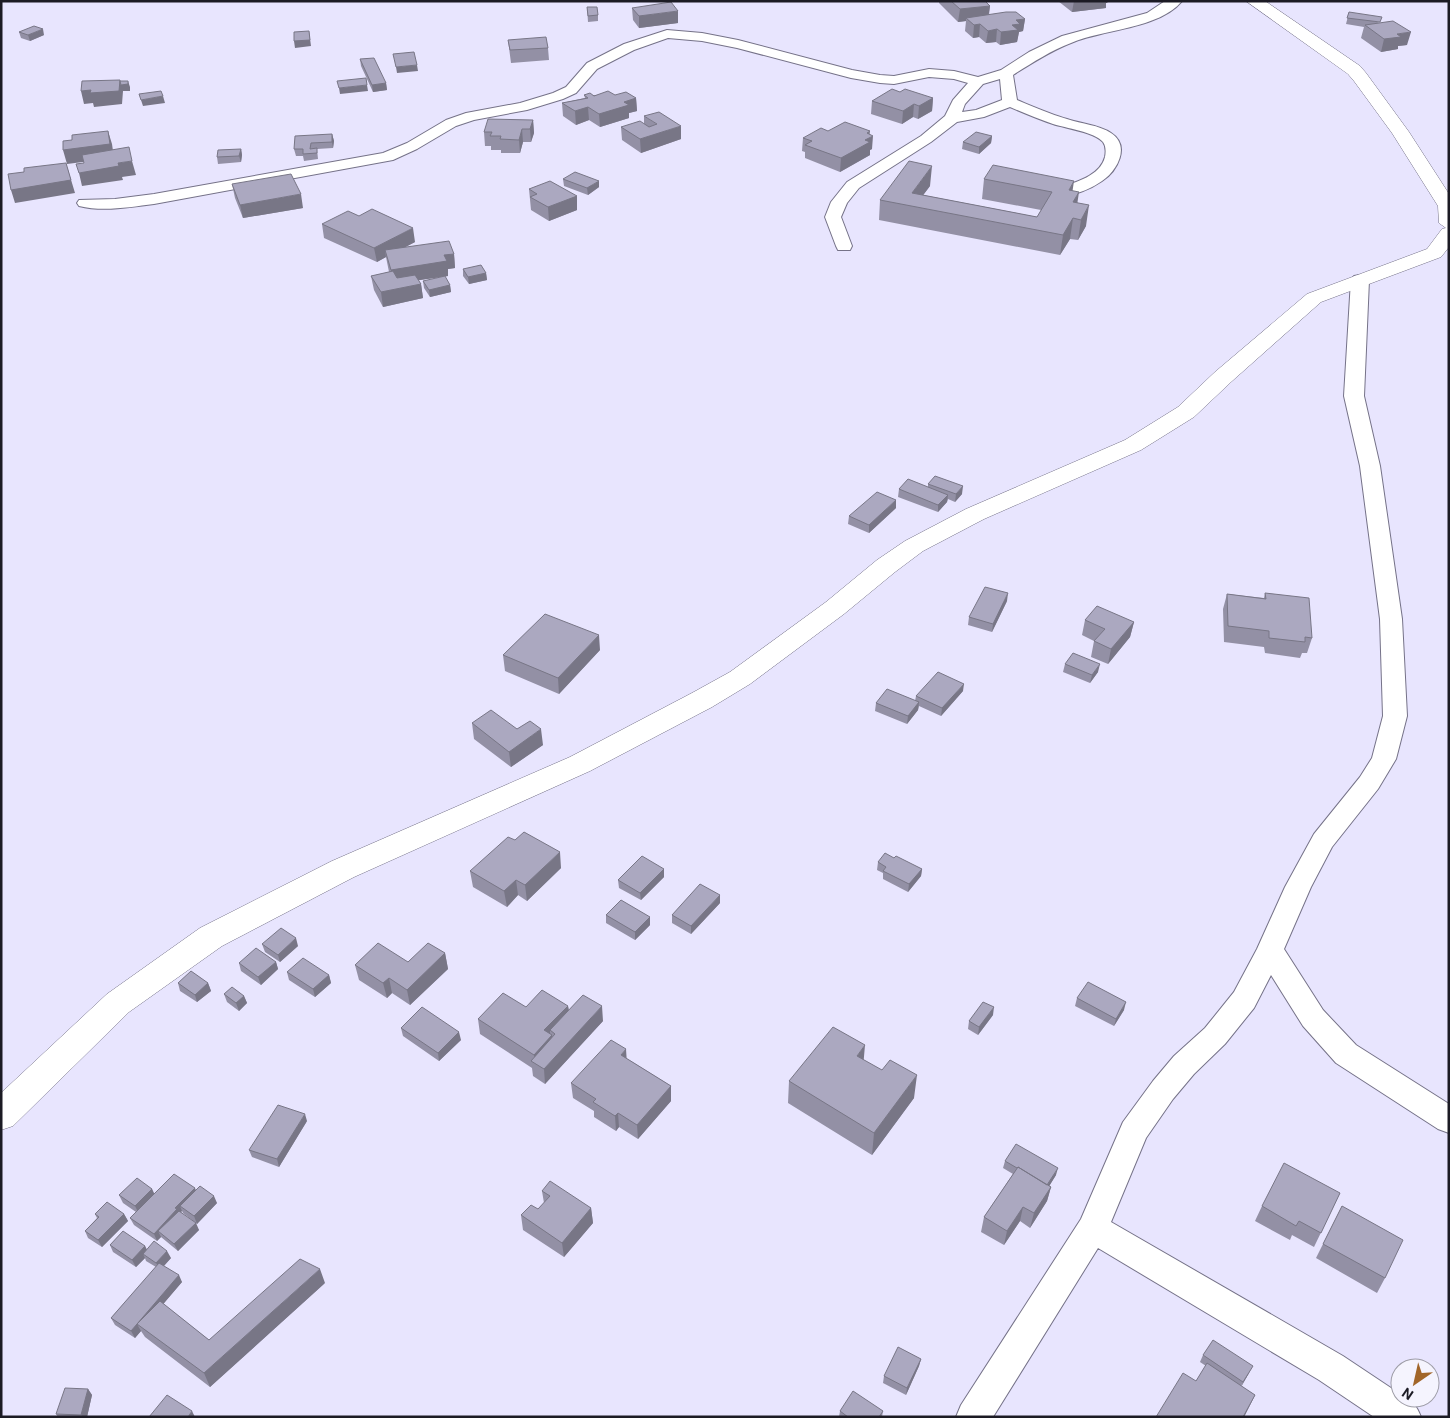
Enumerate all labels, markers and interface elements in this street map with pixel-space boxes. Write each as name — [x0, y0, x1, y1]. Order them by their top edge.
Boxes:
north arrow — [1390, 1358, 1440, 1408]
text: N — [1399, 1384, 1416, 1403]

